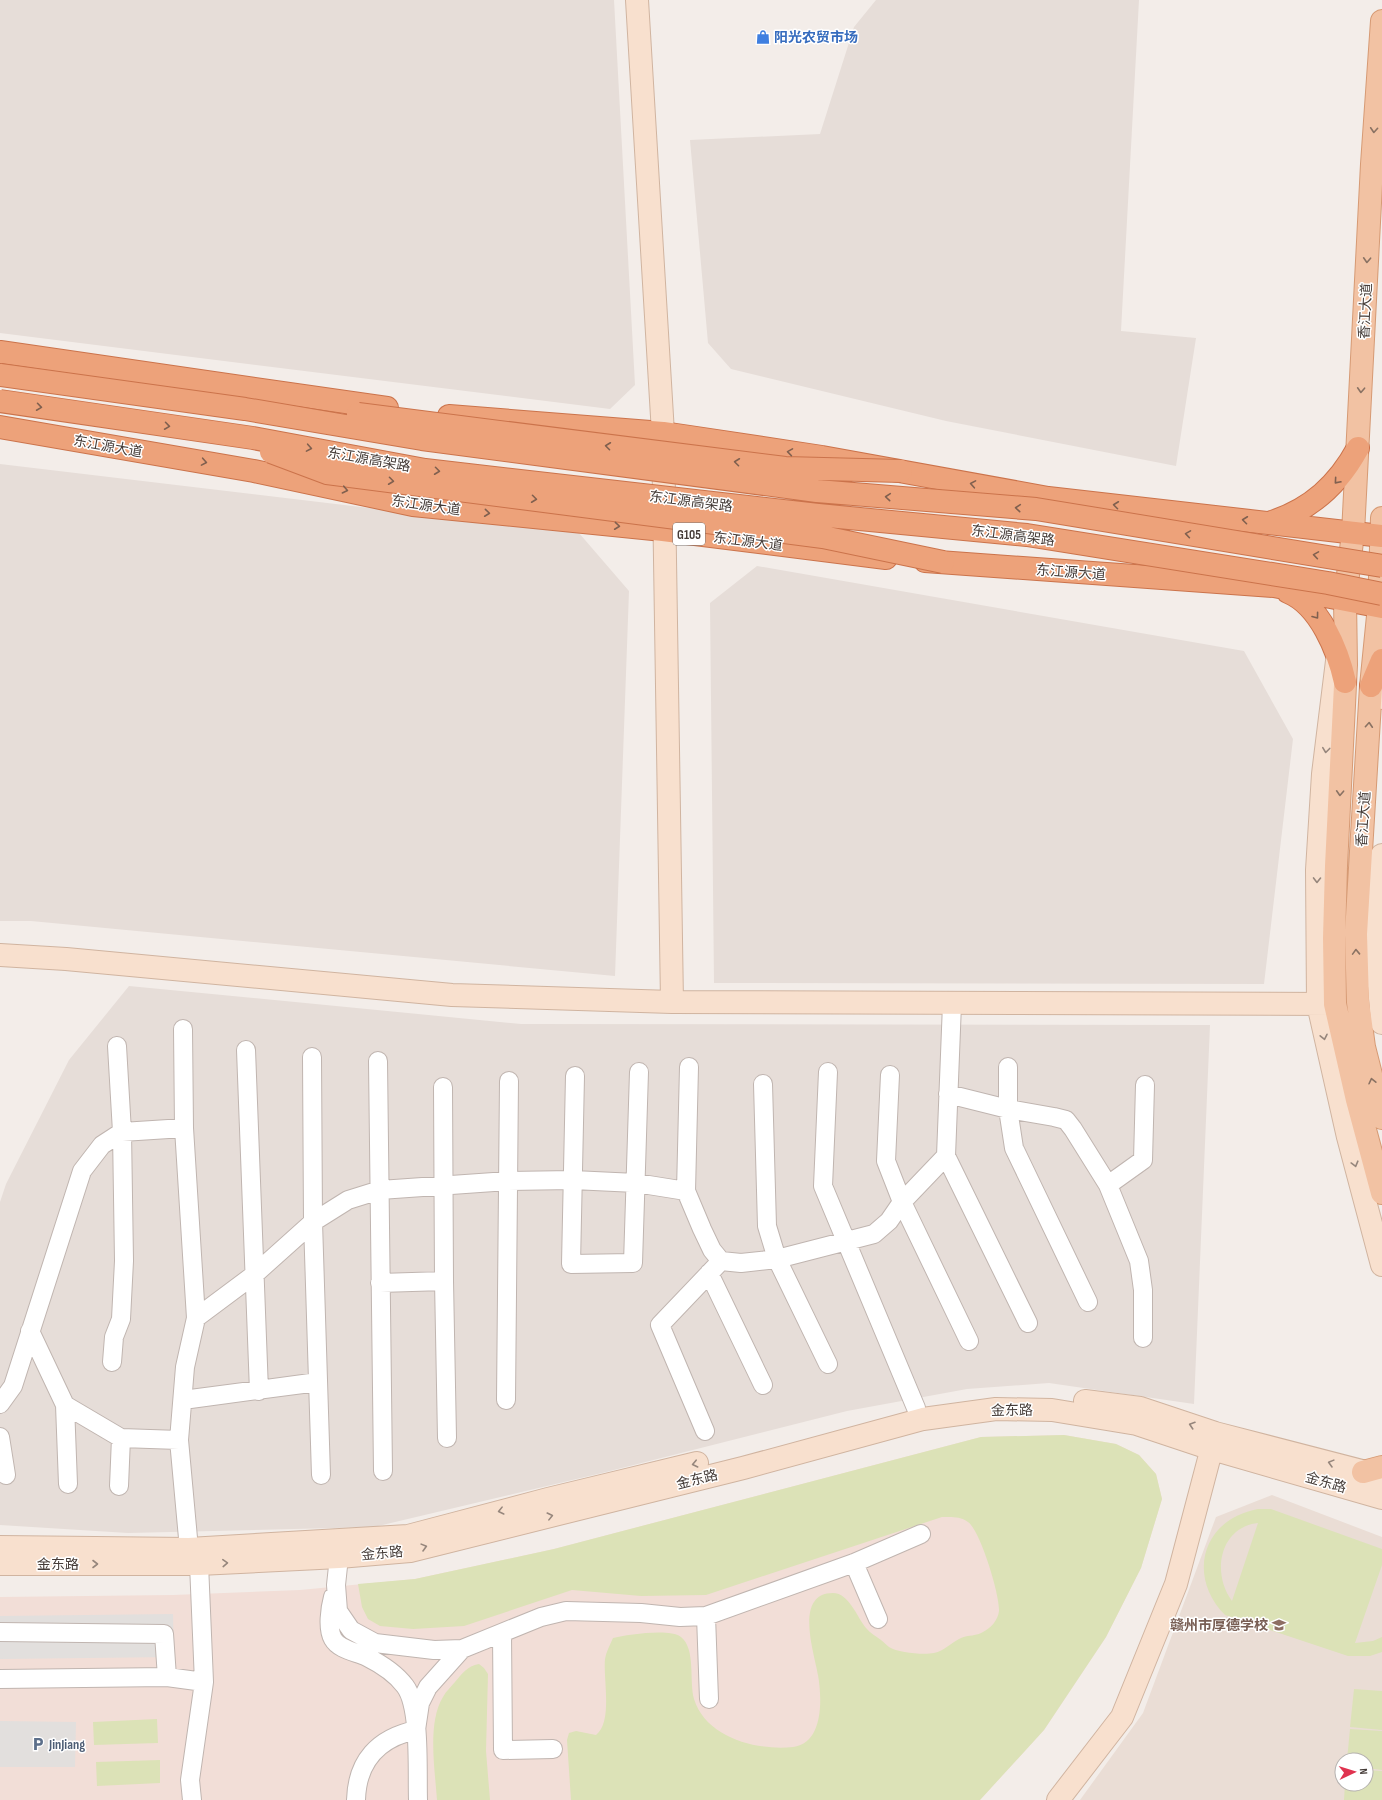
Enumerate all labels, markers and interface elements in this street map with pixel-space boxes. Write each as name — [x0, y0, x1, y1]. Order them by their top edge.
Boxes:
shop icon: 阳光农贸市场 — [755, 29, 771, 45]
place label: 阳光农贸市场 — [774, 29, 858, 46]
one-way arrow — [1370, 127, 1379, 133]
one-way arrow — [1363, 257, 1372, 263]
street label: 香江大道 — [1356, 283, 1375, 339]
one-way arrow — [1356, 387, 1365, 393]
one-way arrow — [36, 402, 42, 411]
one-way arrow — [164, 421, 170, 430]
street label: 东江源大道 — [72, 432, 144, 461]
one-way arrow — [605, 441, 611, 450]
one-way arrow — [306, 444, 313, 452]
street label: 东江源高架路 — [326, 444, 412, 475]
one-way arrow — [787, 448, 793, 457]
one-way arrow — [201, 457, 207, 466]
one-way arrow — [734, 458, 740, 467]
one-way arrow — [434, 466, 440, 475]
one-way arrow — [388, 476, 394, 485]
one-way arrow — [1334, 476, 1341, 484]
one-way arrow — [970, 480, 977, 489]
one-way arrow — [342, 486, 348, 494]
street label: 东江源高架路 — [648, 488, 734, 515]
street label: 东江源大道 — [390, 492, 462, 519]
one-way arrow — [885, 493, 891, 502]
one-way arrow — [531, 494, 537, 503]
one-way arrow — [1113, 501, 1119, 510]
one-way arrow — [1015, 503, 1021, 512]
one-way arrow — [484, 508, 490, 517]
one-way arrow — [1242, 516, 1248, 525]
one-way arrow — [613, 521, 620, 530]
street label: 东江源高架路 — [970, 522, 1056, 549]
road number: G105 — [673, 523, 705, 545]
street label: 东江源大道 — [712, 529, 784, 554]
one-way arrow — [1185, 530, 1191, 539]
one-way arrow — [1313, 552, 1319, 560]
street label: 东江源大道 — [1035, 562, 1106, 583]
one-way arrow — [1311, 612, 1318, 619]
one-way arrow — [1364, 722, 1373, 728]
one-way arrow — [1322, 747, 1331, 753]
one-way arrow — [1335, 790, 1344, 796]
street label: 香江大道 — [1353, 791, 1374, 848]
one-way arrow — [1313, 877, 1321, 883]
one-way arrow — [1352, 949, 1361, 955]
one-way arrow — [1320, 1034, 1328, 1040]
one-way arrow — [1368, 1078, 1376, 1084]
one-way arrow — [1350, 1160, 1358, 1167]
street label: 金东路 — [991, 1402, 1033, 1419]
one-way arrow — [1189, 1421, 1196, 1430]
one-way arrow — [692, 1459, 699, 1467]
one-way arrow — [1327, 1460, 1334, 1468]
street label: 金东路 — [675, 1466, 720, 1493]
street label: 金东路 — [1303, 1469, 1348, 1496]
one-way arrow — [498, 1506, 504, 1514]
one-way arrow — [547, 1512, 553, 1520]
street label: 金东路 — [360, 1543, 404, 1564]
one-way arrow — [420, 1543, 427, 1552]
street label: 金东路 — [37, 1556, 79, 1573]
one-way arrow — [222, 1559, 228, 1567]
one-way arrow — [92, 1560, 98, 1568]
place label: 赣州市厚德学校 — [1170, 1617, 1268, 1634]
school or university icon: 赣州市厚德学校 — [1271, 1617, 1287, 1633]
parking icon: JinJiang — [30, 1736, 46, 1752]
place label: JinJiang — [48, 1736, 85, 1753]
north arrow — [1334, 1752, 1374, 1792]
text: N — [1357, 1768, 1370, 1775]

